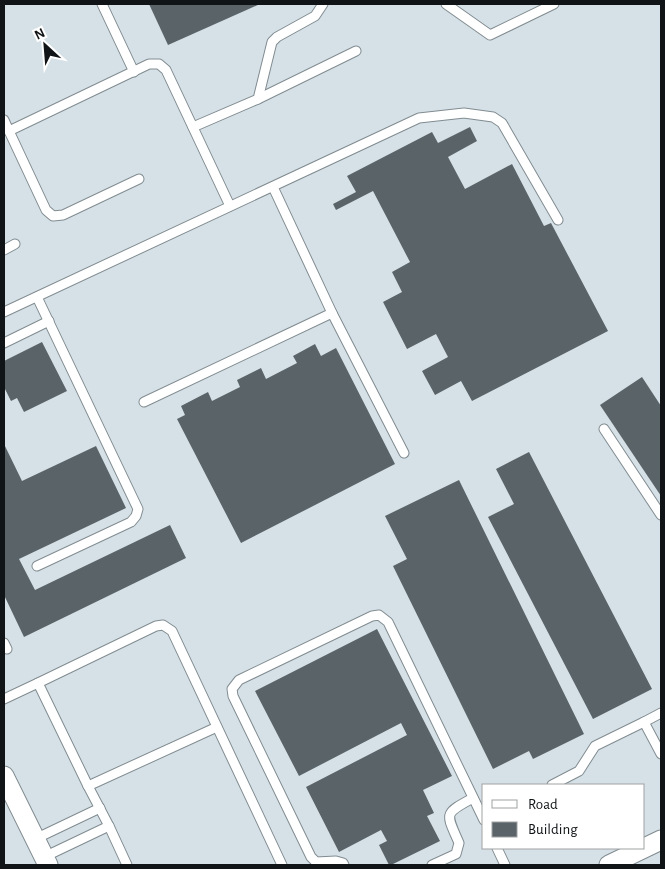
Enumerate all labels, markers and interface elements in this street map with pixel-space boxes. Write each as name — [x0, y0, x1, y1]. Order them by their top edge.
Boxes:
north arrow — [20, 20, 70, 70]
text: N — [32, 26, 47, 43]
legend — [482, 784, 645, 849]
text: Road — [528, 797, 558, 812]
text: Building — [528, 822, 578, 837]

